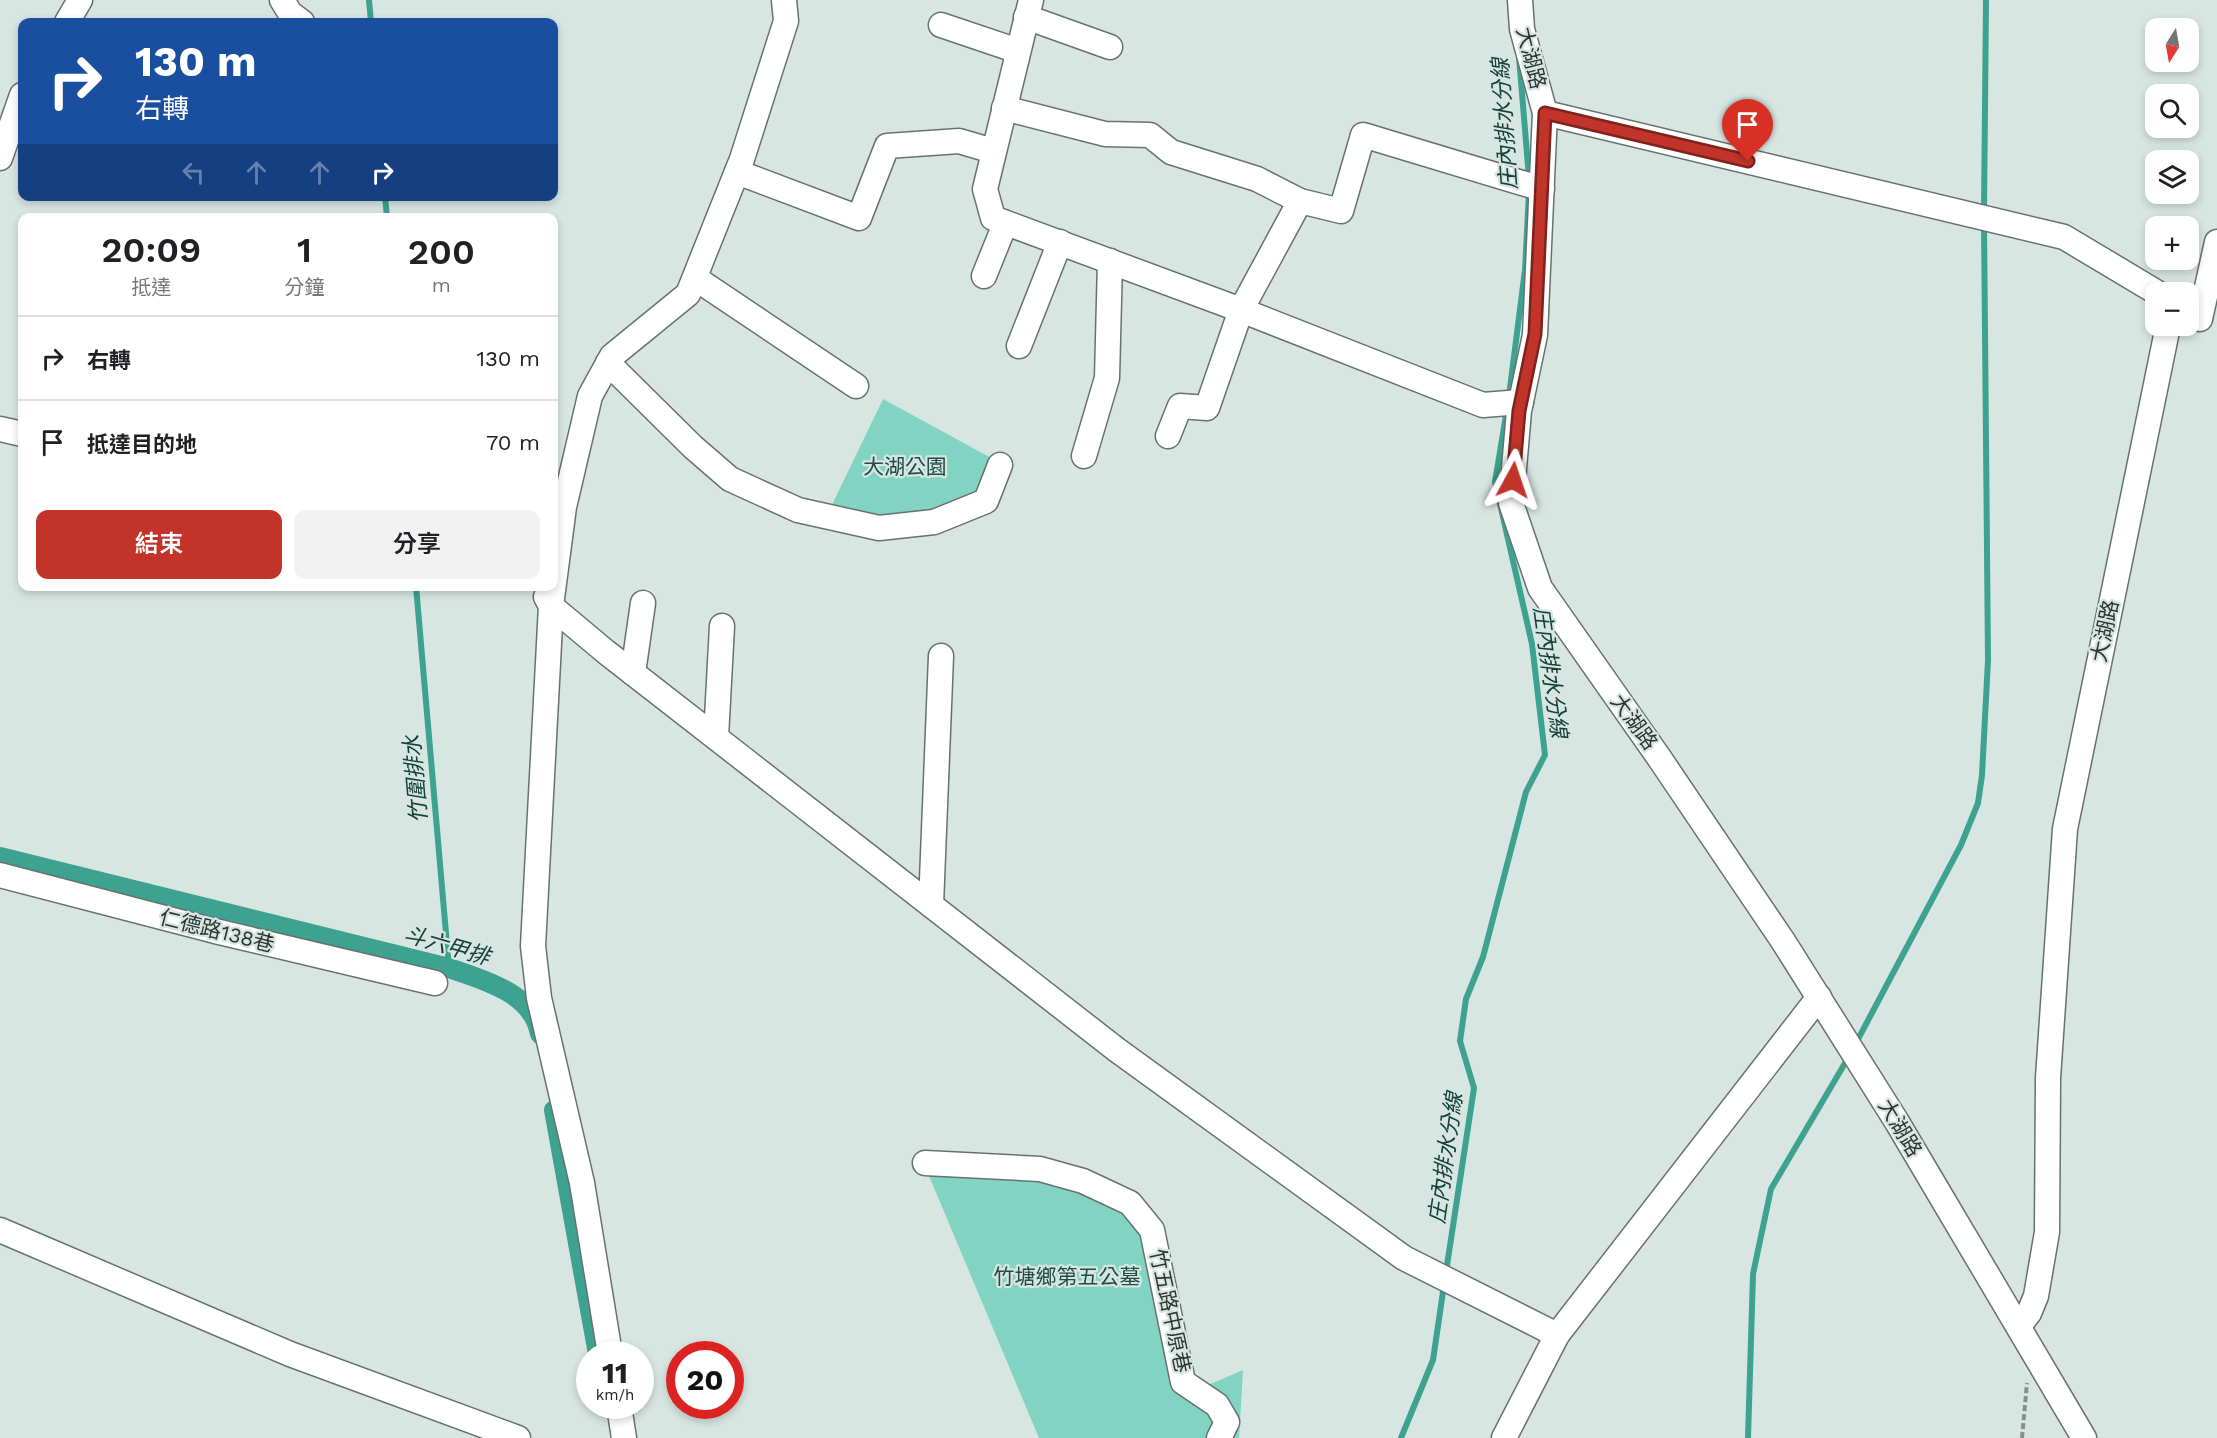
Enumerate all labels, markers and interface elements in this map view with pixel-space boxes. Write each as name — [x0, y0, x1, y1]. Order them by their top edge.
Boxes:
north arrow — [2145, 18, 2199, 72]
map controls — [2145, 18, 2199, 336]
street label: 大湖路 — [1512, 24, 1551, 91]
text: 130 m — [135, 37, 257, 86]
icon: right — [36, 42, 114, 120]
water label: 庄內排水分線 — [1487, 54, 1522, 191]
button: search — [2145, 84, 2199, 138]
text: 右轉 — [135, 93, 189, 125]
pin — [1722, 99, 1773, 161]
icon: arrive — [1731, 108, 1764, 141]
button: layers — [2145, 150, 2199, 204]
icon: left — [177, 156, 210, 189]
icon: ahead — [240, 156, 273, 189]
icon: ahead — [303, 156, 336, 189]
icon: right — [366, 156, 399, 189]
button: + — [2145, 216, 2199, 270]
text: 20:09 — [101, 229, 201, 271]
text: 1 — [297, 229, 312, 271]
text: 200 — [408, 231, 475, 273]
text: m — [432, 273, 451, 297]
text: 抵達 — [131, 275, 171, 299]
text: 分鐘 — [285, 275, 325, 299]
button: − — [2145, 282, 2199, 336]
icon: right — [36, 342, 69, 375]
text: 130 m — [476, 346, 540, 371]
text: 右轉 — [87, 348, 131, 373]
icon: arrive — [36, 426, 69, 459]
text: 70 m — [486, 430, 540, 455]
text: 抵達目的地 — [87, 432, 197, 457]
position arrow — [1481, 448, 1545, 512]
park label: 大湖公園 — [863, 454, 947, 479]
button: 結束 — [36, 510, 282, 579]
button: 分享 — [294, 510, 540, 579]
street label: 大湖路 — [2086, 597, 2123, 664]
water label: 庄內排水分線 — [1529, 605, 1572, 742]
street label: 大湖路 — [1606, 689, 1663, 755]
water label: 竹圍排水 — [399, 733, 432, 824]
street label: 仁德路138巷 — [157, 904, 277, 957]
water label: 斗六甲排 — [401, 921, 495, 970]
water label: 庄內排水分線 — [1424, 1088, 1467, 1225]
street label: 大湖路 — [1873, 1094, 1927, 1161]
street label: 竹五路中原巷 — [1145, 1247, 1196, 1375]
park label: 竹塘鄉第五公墓 — [994, 1264, 1141, 1289]
speed limit sign: 20 — [666, 1341, 744, 1419]
text: 11 — [602, 1355, 628, 1390]
text: km/h — [596, 1386, 634, 1404]

